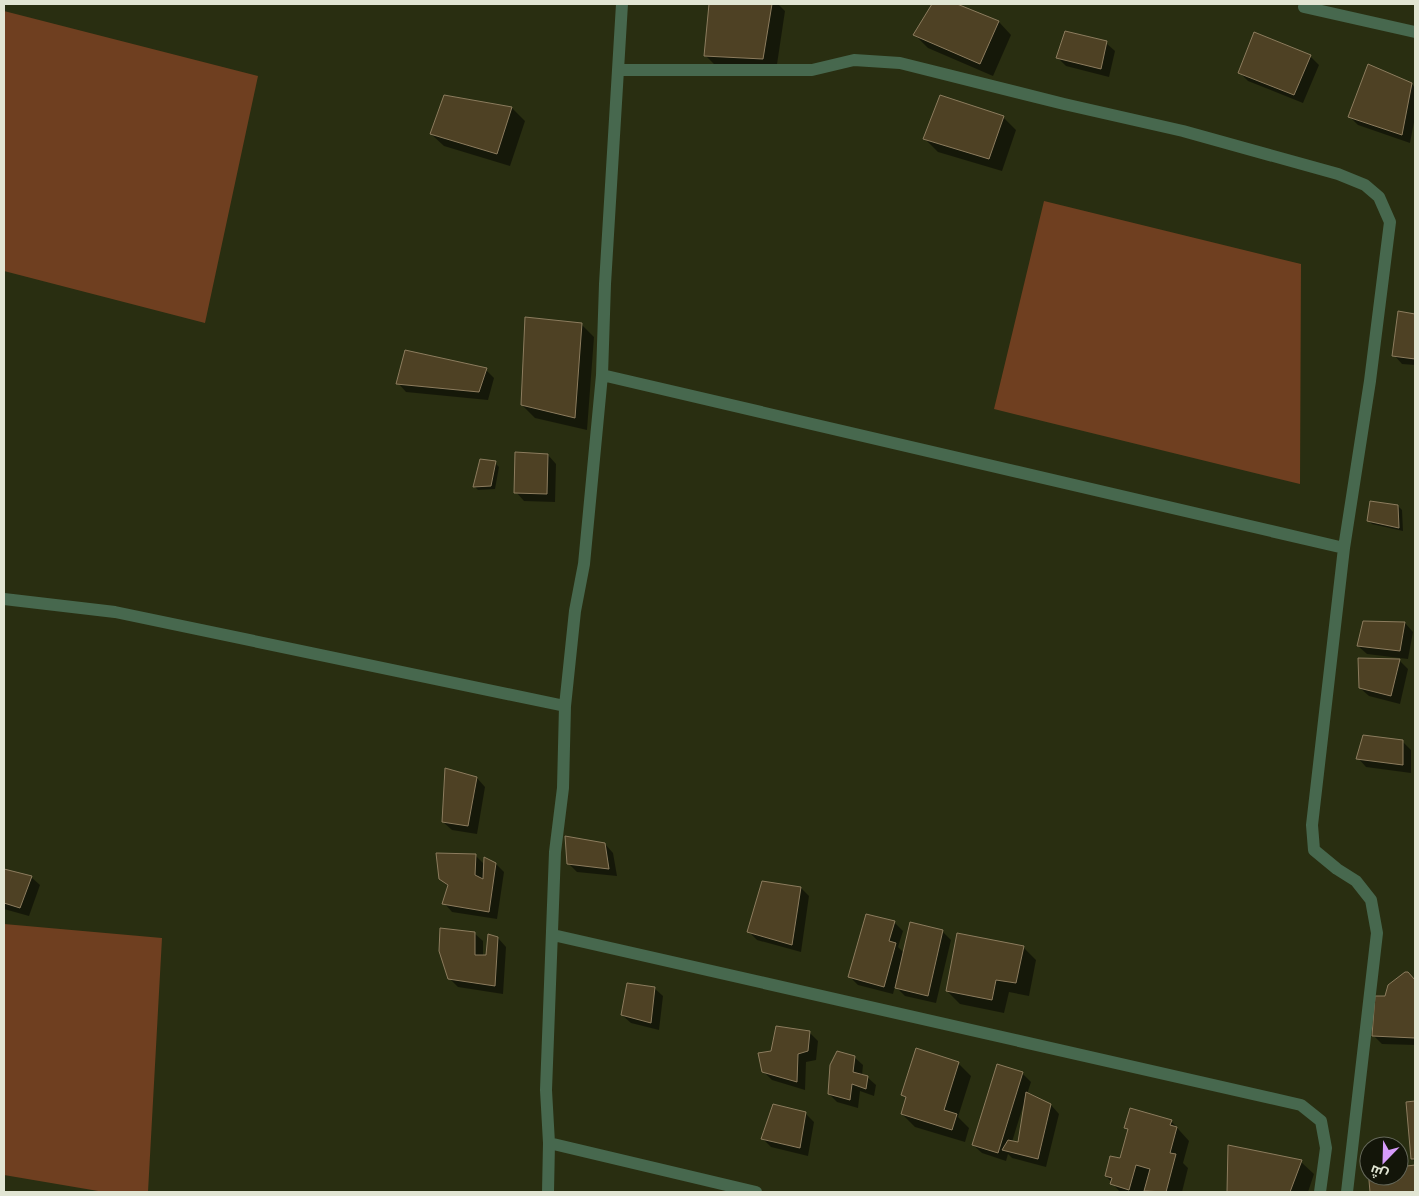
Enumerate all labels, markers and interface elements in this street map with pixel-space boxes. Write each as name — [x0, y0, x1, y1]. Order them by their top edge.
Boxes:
north arrow — [1359, 1136, 1409, 1186]
text: ش — [1367, 1161, 1391, 1185]

